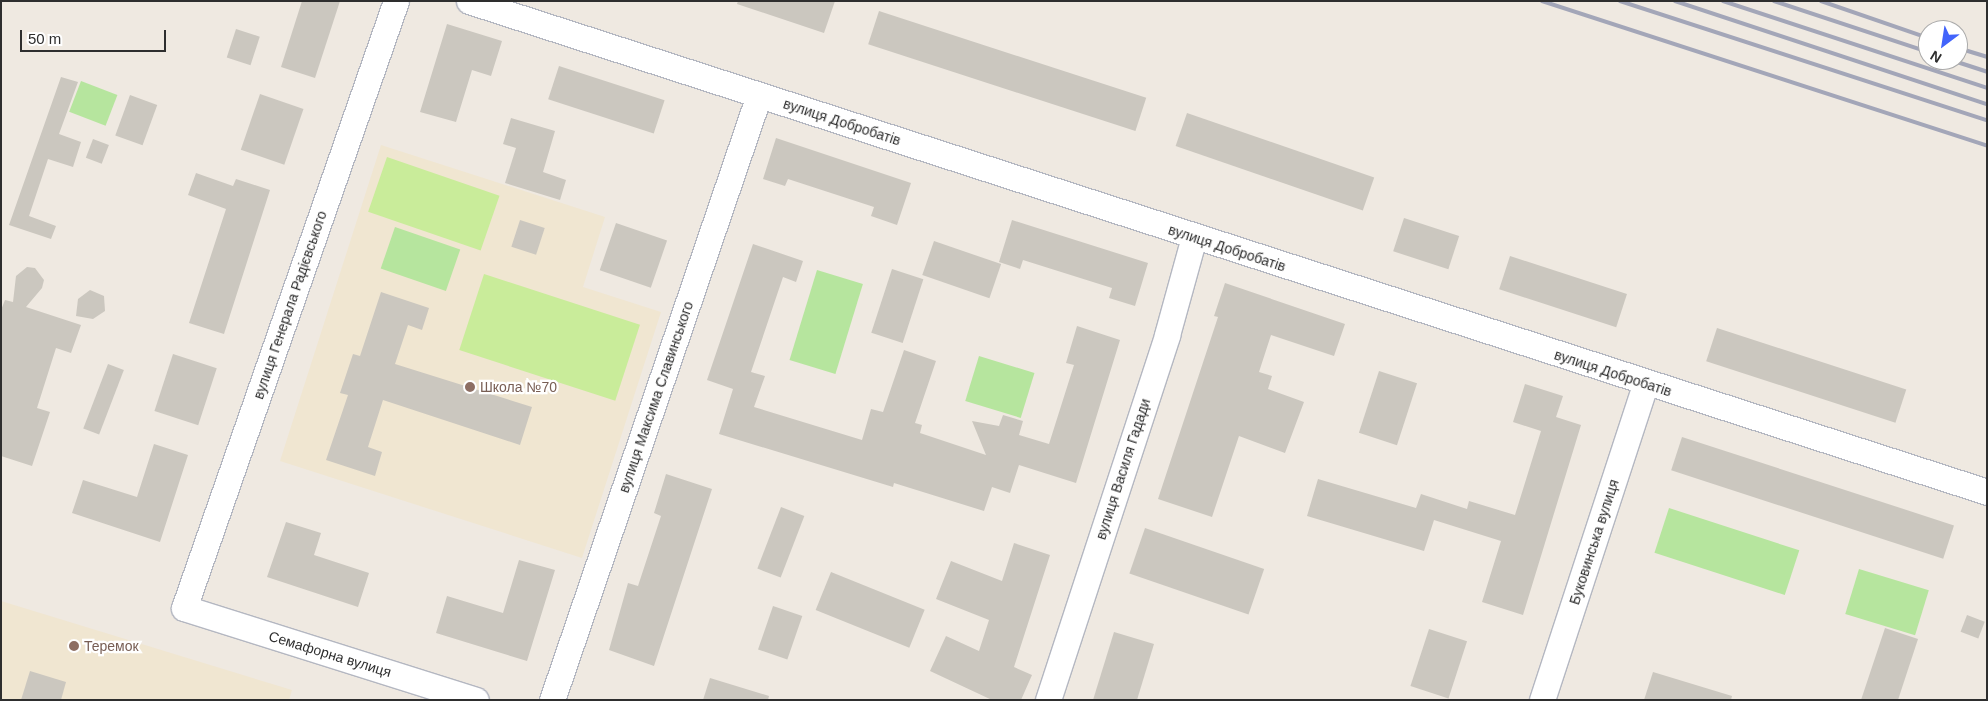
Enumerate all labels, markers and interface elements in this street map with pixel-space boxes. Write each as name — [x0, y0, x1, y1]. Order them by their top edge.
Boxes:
scale bar — [22, 20, 169, 52]
north arrow — [1918, 20, 1968, 70]
text: 50 m — [28, 30, 61, 47]
text: N — [1927, 48, 1944, 66]
street label: вулиця Добробатів — [781, 95, 903, 149]
street label: вулиця Генерала Радієвського — [250, 209, 330, 401]
street label: вулиця Добробатів — [1166, 221, 1288, 275]
street label: вулиця Максима Славинського — [615, 299, 697, 495]
street label: вулиця Добробатів — [1552, 346, 1674, 400]
place label: Школа №70 — [480, 379, 557, 395]
marker: Школа №70 — [464, 381, 476, 393]
street label: вулиця Василя Гадади — [1092, 396, 1154, 542]
street label: Буковинська вулиця — [1566, 477, 1622, 607]
street label: Семафорна вулиця — [267, 627, 393, 681]
place label: Теремок — [84, 638, 139, 654]
marker: Теремок — [68, 640, 80, 652]

